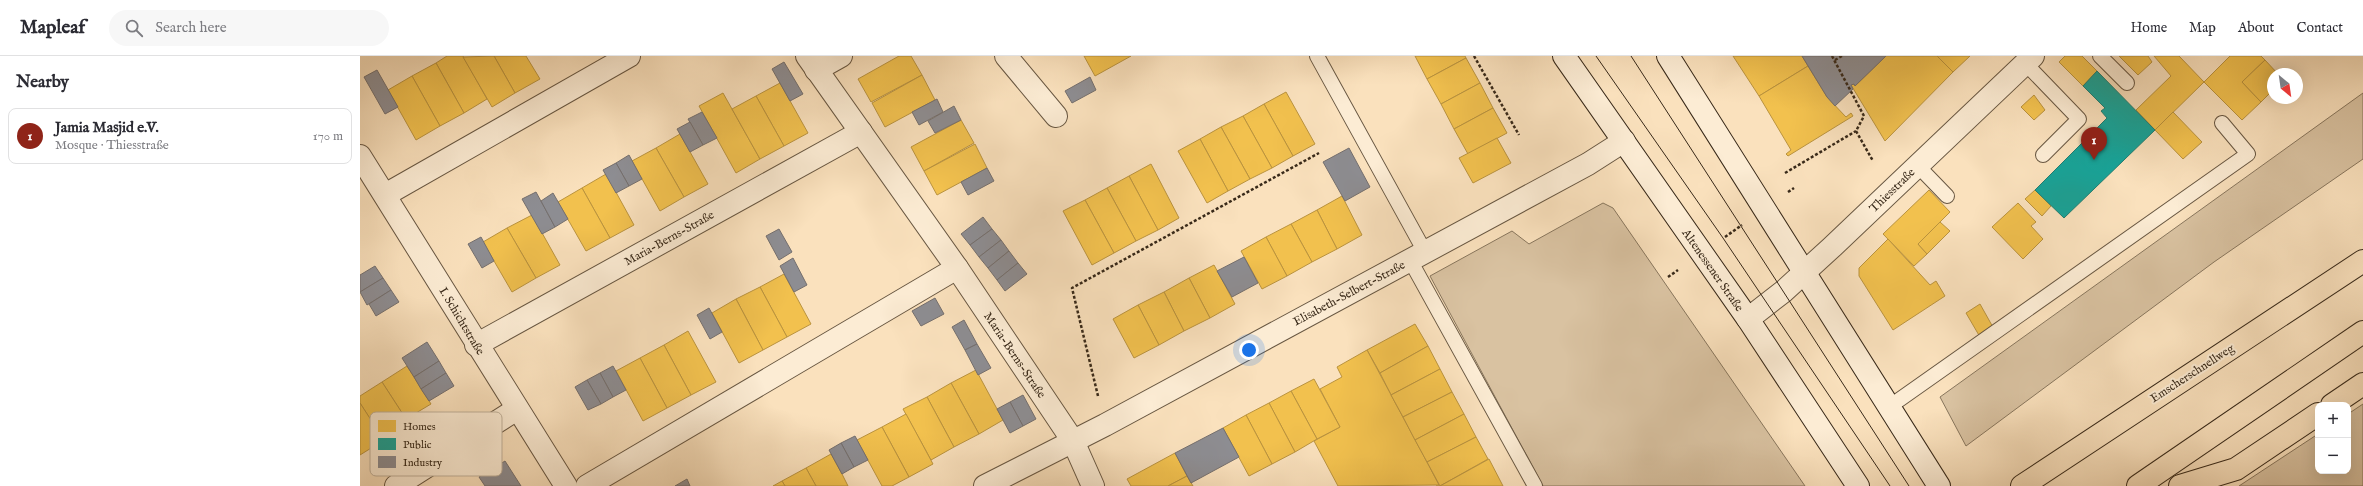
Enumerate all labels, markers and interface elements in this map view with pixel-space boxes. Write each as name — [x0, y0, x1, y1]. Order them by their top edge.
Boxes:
search box — [109, 10, 389, 46]
text: Mapleaf — [20, 16, 85, 40]
icon: search — [123, 17, 145, 39]
text: Search here — [155, 18, 227, 37]
text: Home — [2131, 19, 2167, 37]
text: Map — [2189, 19, 2216, 37]
text: About — [2238, 19, 2274, 37]
text: Contact — [2296, 19, 2343, 37]
north arrow — [2267, 68, 2303, 104]
text: Nearby — [16, 72, 69, 93]
text: Jamia Masjid e.V. — [55, 118, 159, 137]
pin: 1 — [2081, 127, 2107, 160]
text: 1 — [28, 128, 32, 145]
text: 170 m — [313, 128, 343, 145]
text: Mosque · Thiesstraße — [55, 137, 169, 154]
street label: Thiesstraße — [1866, 165, 1919, 216]
street label: Maria-Berns-Straße — [622, 207, 717, 269]
street label: Altenessener Straße — [1678, 225, 1747, 315]
street label: Elisabeth-Selbert-Straße — [1291, 257, 1408, 329]
street label: I. Schichtstraße — [435, 285, 488, 358]
street label: Maria-Berns-Straße — [980, 309, 1049, 402]
your location — [1239, 340, 1259, 360]
street label: Emscherschnellweg — [2147, 340, 2237, 406]
map controls — [2315, 402, 2351, 474]
button: + — [2315, 402, 2351, 438]
legend — [370, 412, 502, 476]
text: Homes — [403, 420, 436, 434]
text: Public — [403, 438, 432, 452]
button: − — [2315, 438, 2351, 474]
text: Industry — [403, 456, 443, 470]

